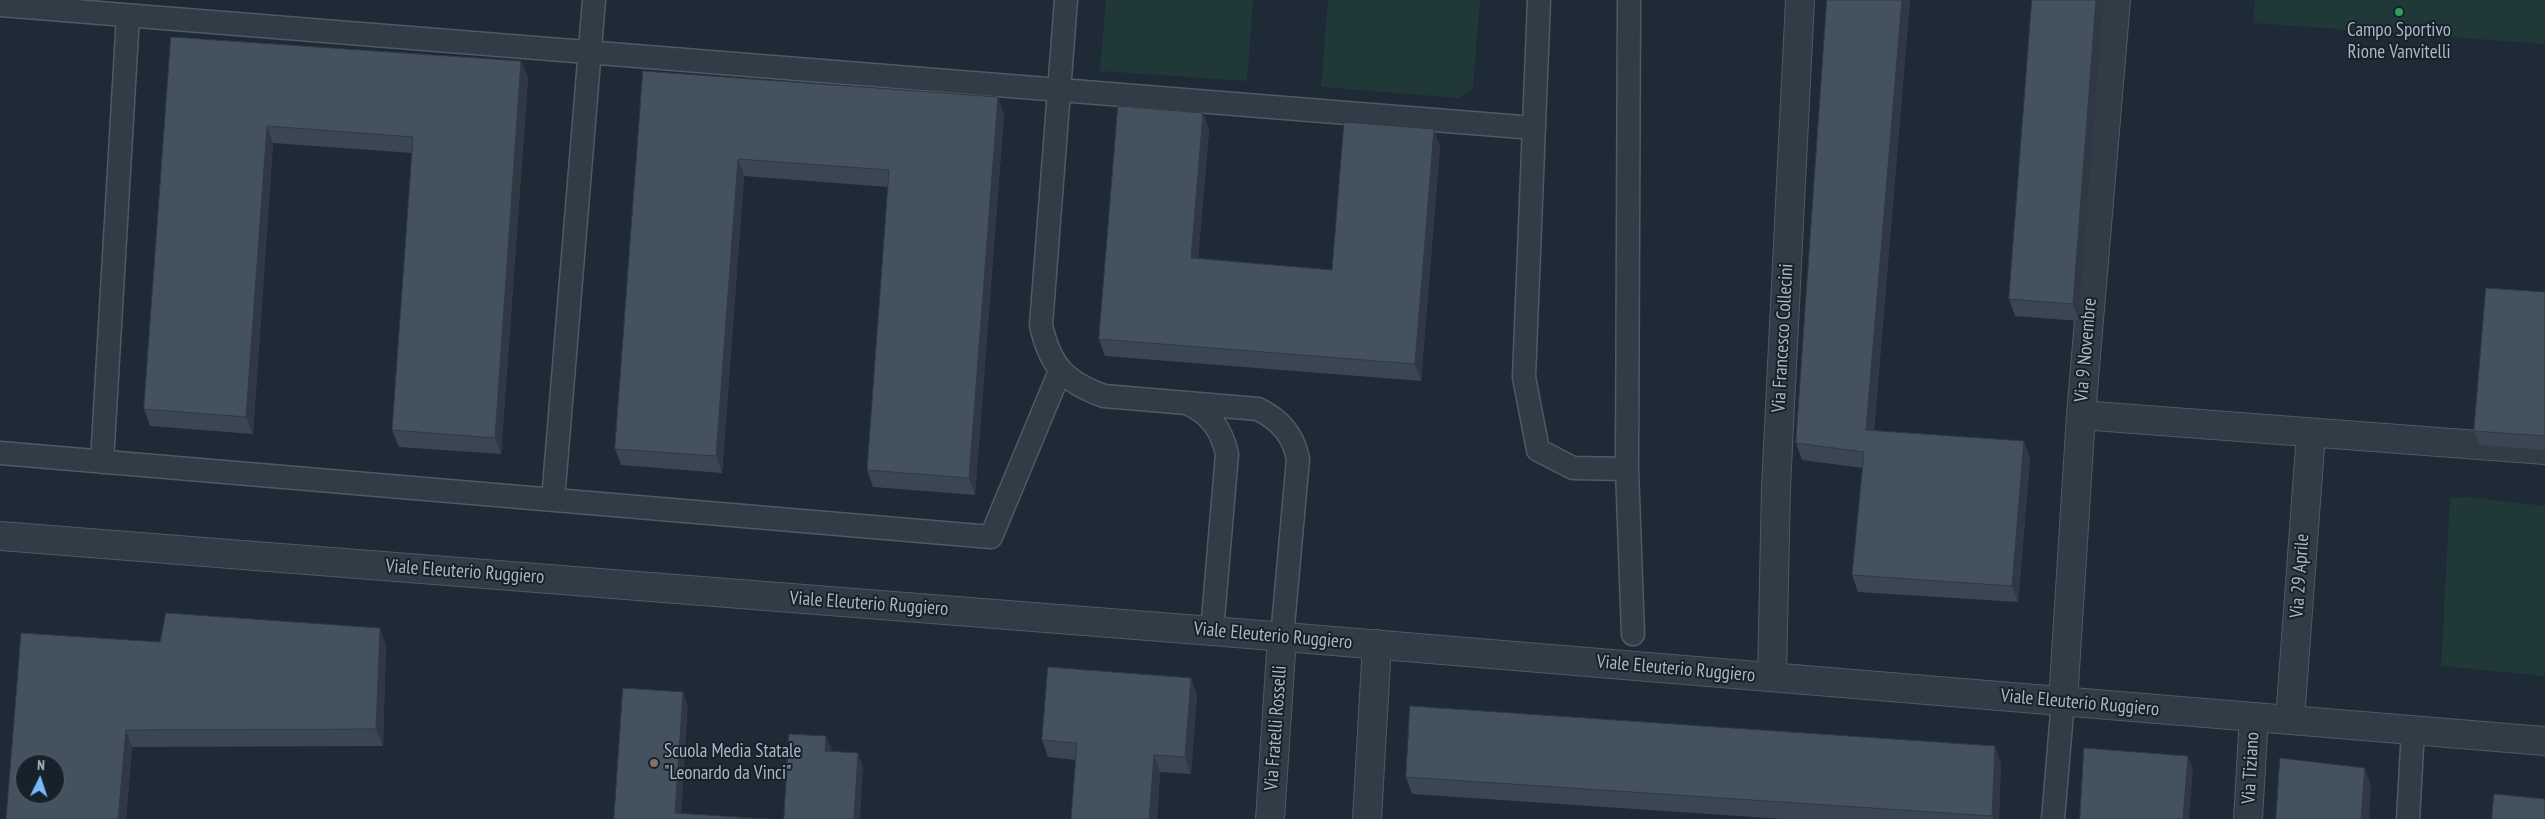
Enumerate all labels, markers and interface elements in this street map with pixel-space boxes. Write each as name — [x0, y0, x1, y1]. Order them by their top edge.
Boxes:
marker: Campo Sportivo Rione Vanvitelli — [2393, 6, 2405, 18]
place label: Campo Sportivo Rione Vanvitelli — [2347, 20, 2451, 64]
street label: Via Francesco Collecini — [1768, 263, 1798, 413]
street label: Via 9 Novembre — [2070, 297, 2102, 403]
street label: Via 29 Aprile — [2286, 533, 2314, 619]
street label: Viale Eleuterio Ruggiero — [385, 555, 545, 589]
street label: Viale Eleuterio Ruggiero — [789, 587, 949, 621]
street label: Viale Eleuterio Ruggiero — [1193, 618, 1353, 654]
street label: Viale Eleuterio Ruggiero — [1596, 651, 1756, 687]
street label: Via Fratelli Rosselli — [1260, 665, 1292, 791]
street label: Viale Eleuterio Ruggiero — [2000, 685, 2160, 721]
street label: Via Tiziano — [2238, 731, 2264, 805]
place label: Scuola Media Statale "Leonardo da Vinci" — [664, 741, 801, 785]
north arrow — [15, 754, 65, 804]
text: N — [37, 756, 45, 774]
marker: Scuola Media Statale "Leonardo da Vinci" — [648, 757, 660, 769]

